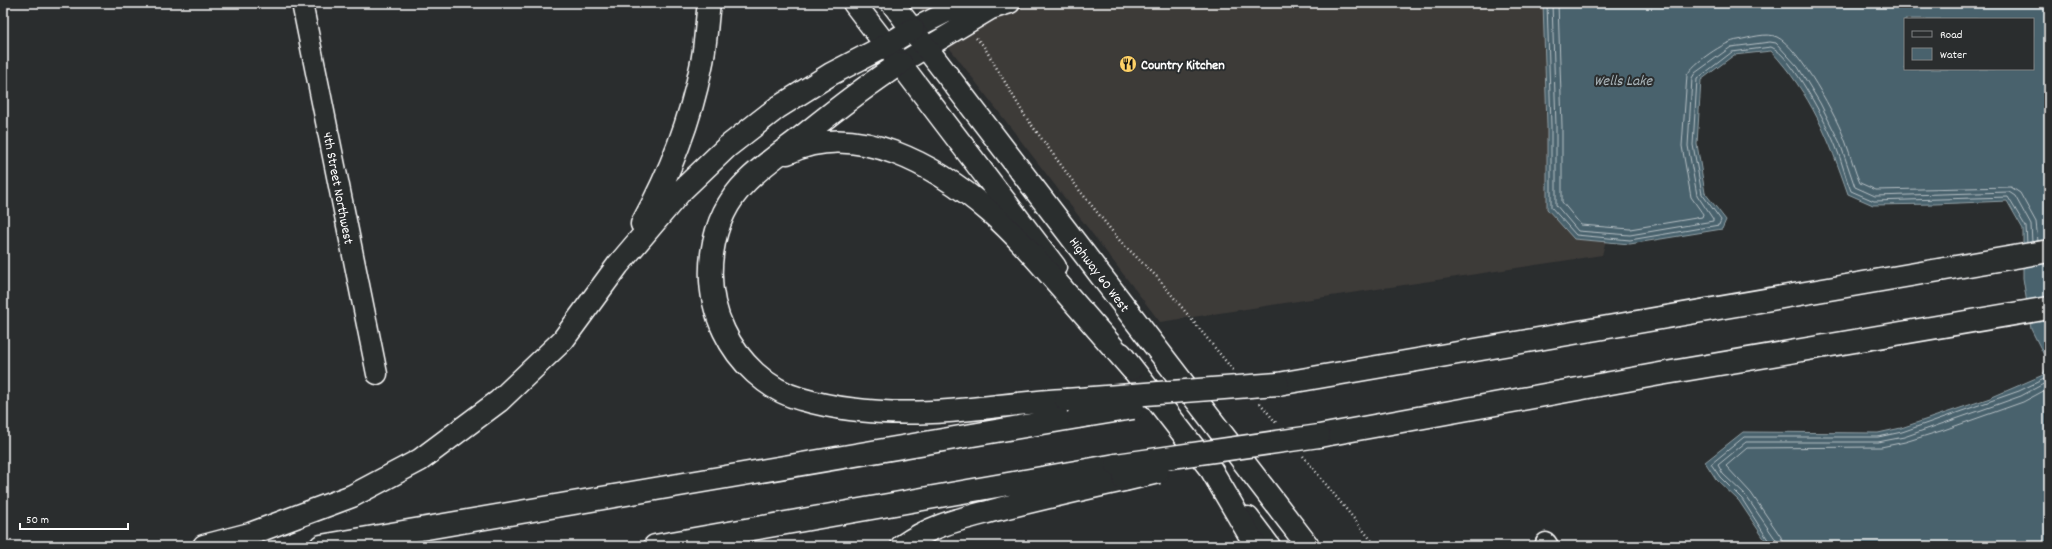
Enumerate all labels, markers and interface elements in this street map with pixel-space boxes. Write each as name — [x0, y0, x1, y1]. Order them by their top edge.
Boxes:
legend — [1904, 18, 2034, 70]
text: Road — [1940, 27, 1962, 44]
text: Water — [1940, 47, 1967, 64]
restaurant icon: Country Kitchen — [1118, 54, 1138, 74]
place label: Country Kitchen — [1141, 56, 1225, 76]
water label: Wells Lake — [1594, 71, 1653, 93]
street label: 4th Street Northwest — [316, 131, 358, 246]
street label: Highway 60 West — [1063, 233, 1133, 317]
scale bar — [20, 505, 128, 531]
text: 50 m — [26, 512, 49, 529]

